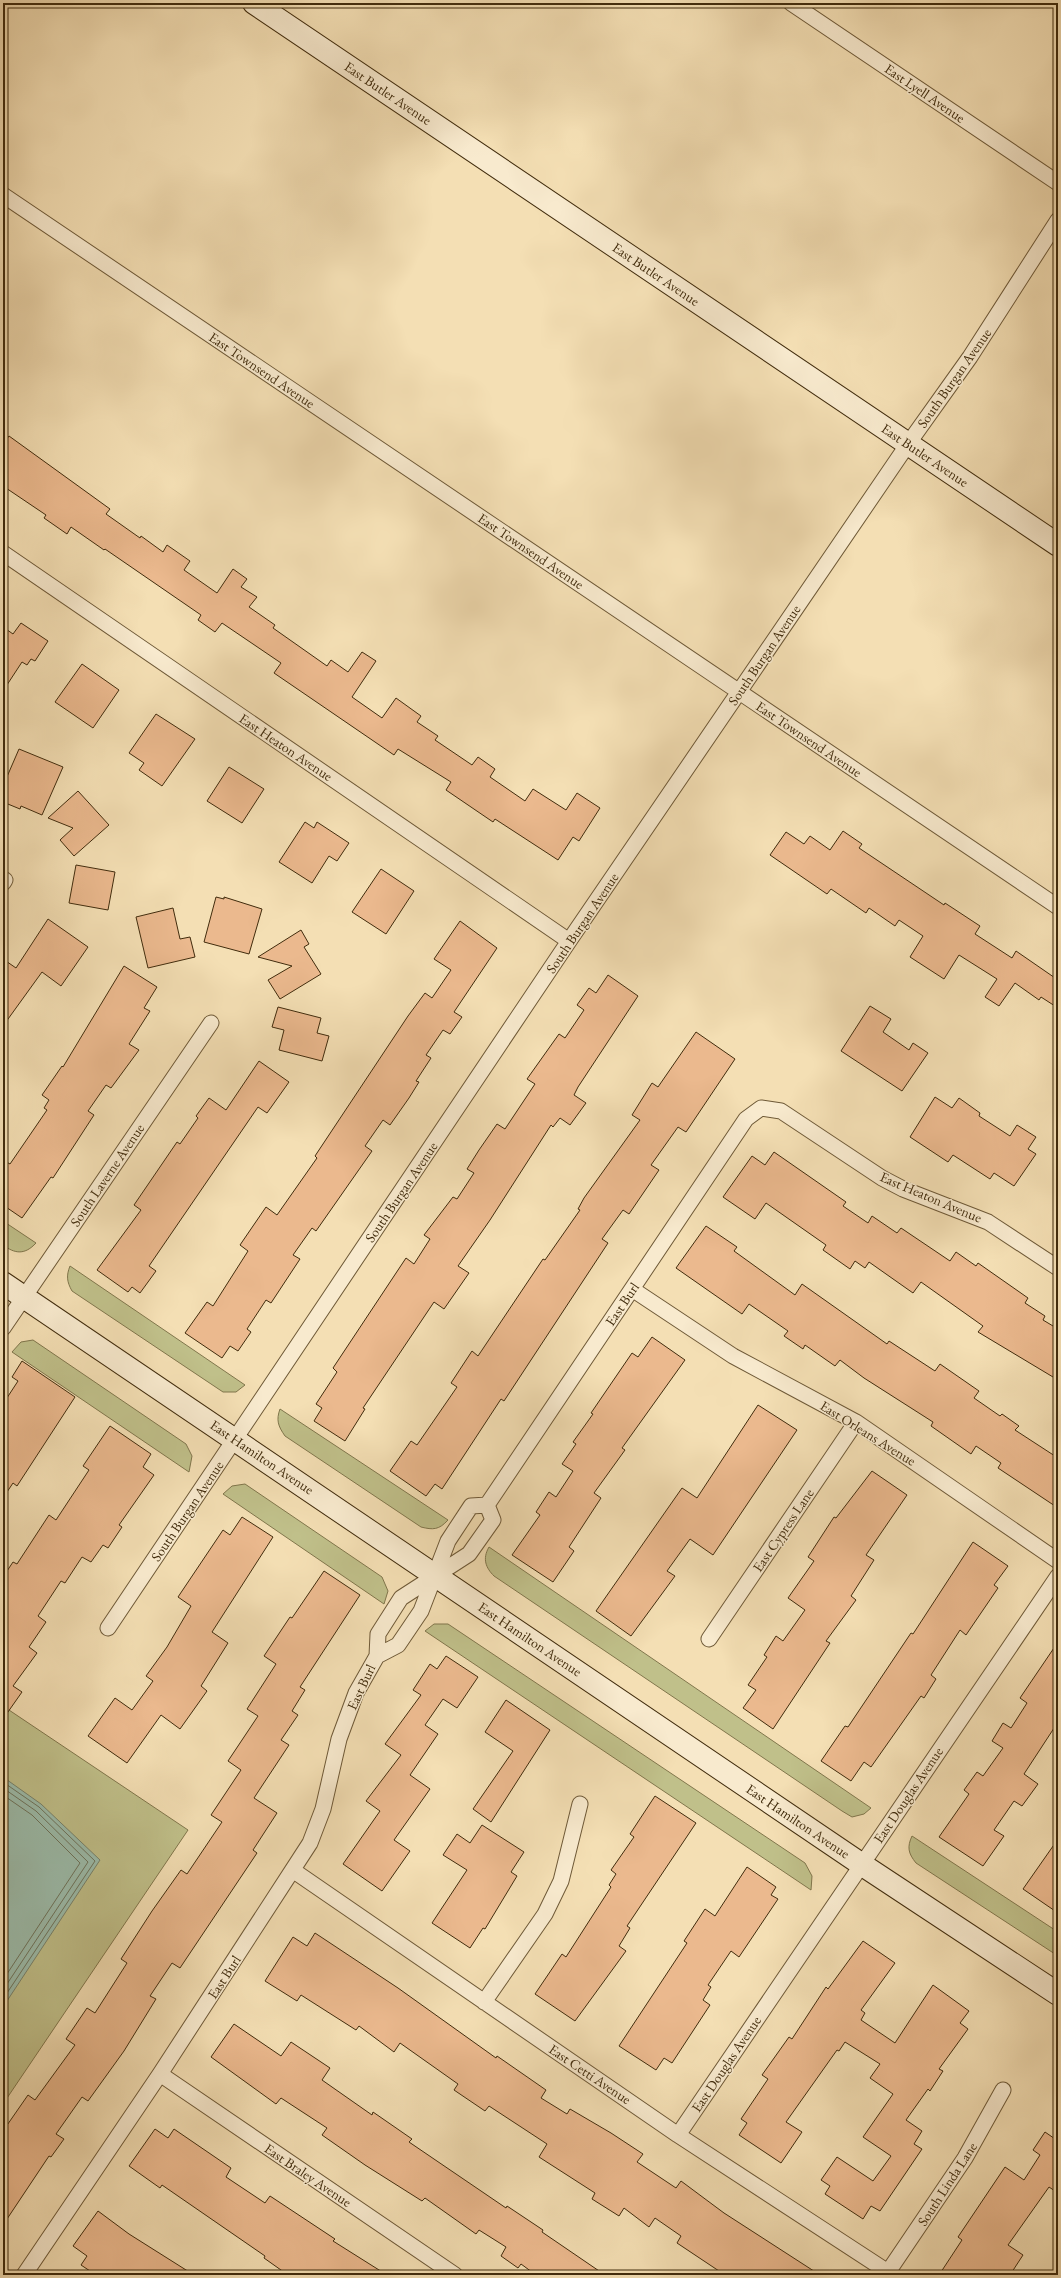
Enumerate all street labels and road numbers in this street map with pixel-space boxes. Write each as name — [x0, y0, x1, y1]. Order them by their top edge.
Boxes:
street label: East Butler Avenue — [341, 57, 435, 129]
street label: East Lyell Avenue — [881, 59, 969, 127]
street label: East Butler Avenue — [609, 238, 703, 310]
street label: South Burgan Avenue — [913, 324, 995, 431]
street label: East Townsend Avenue — [206, 328, 319, 412]
street label: East Butler Avenue — [878, 419, 972, 491]
street label: East Townsend Avenue — [475, 509, 588, 593]
street label: South Burgan Avenue — [724, 601, 805, 709]
street label: East Townsend Avenue — [753, 697, 866, 781]
street label: East Heaton Avenue — [236, 709, 337, 785]
street label: South Burgan Avenue — [542, 869, 623, 977]
street label: South Laverne Avenue — [66, 1120, 148, 1230]
street label: South Burgan Avenue — [361, 1138, 442, 1246]
street label: East Heaton Avenue — [877, 1167, 985, 1227]
street label: East Burl — [601, 1278, 643, 1329]
street label: East Orleans Avenue — [817, 1396, 920, 1470]
street label: East Hamilton Avenue — [207, 1416, 318, 1499]
street label: South Burgan Avenue — [147, 1457, 228, 1565]
street label: East Cypress Lane — [748, 1484, 818, 1575]
street label: East Hamilton Avenue — [475, 1598, 586, 1681]
street label: East Burl — [343, 1661, 380, 1713]
street label: East Douglas Avenue — [869, 1743, 947, 1847]
street label: East Hamilton Avenue — [743, 1780, 854, 1863]
street label: East Burl — [203, 1951, 245, 2002]
street label: East Douglas Avenue — [687, 2012, 765, 2116]
street label: East Cetti Avenue — [545, 2040, 635, 2108]
street label: South Linda Lane — [913, 2138, 981, 2229]
street label: East Braley Avenue — [261, 2139, 355, 2211]

